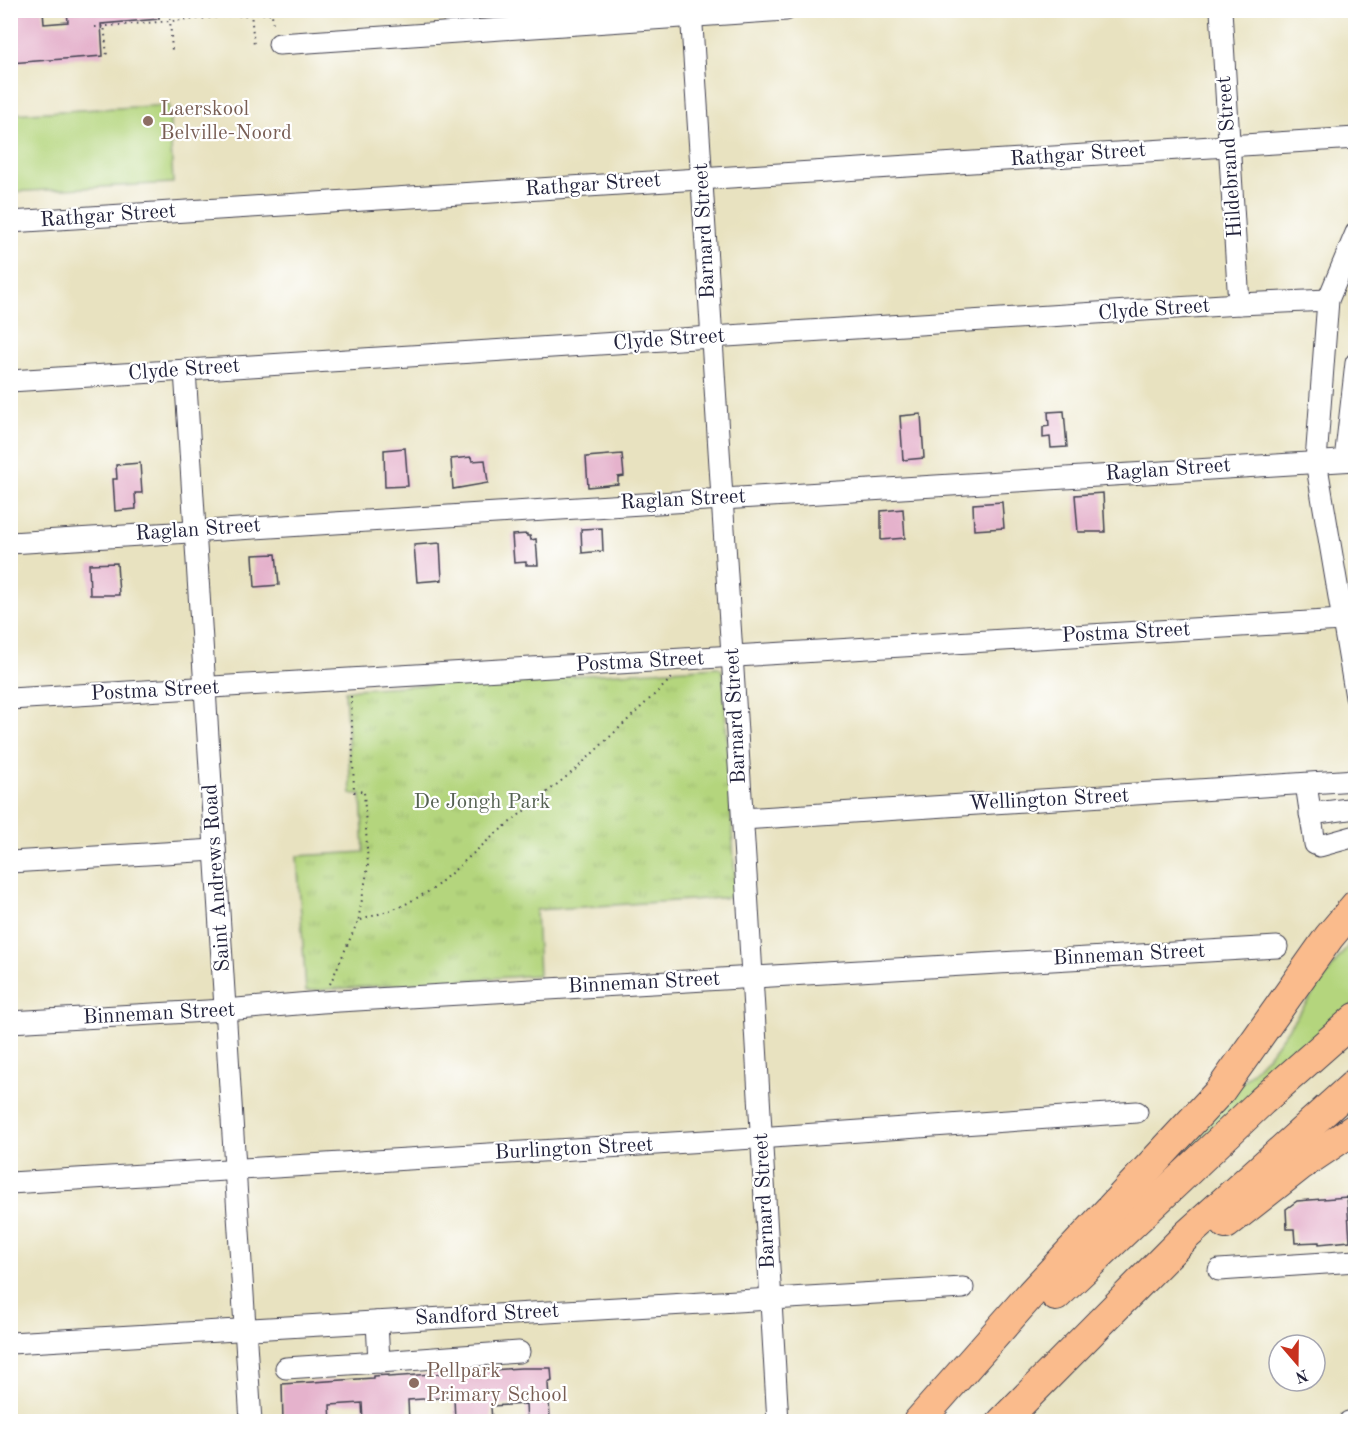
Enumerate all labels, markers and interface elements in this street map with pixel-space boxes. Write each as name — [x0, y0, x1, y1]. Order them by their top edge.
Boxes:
street label: Hildebrand Street — [1214, 75, 1246, 239]
place label: Laerskool Belville-Noord — [160, 99, 292, 144]
marker: Laerskool Belville-Noord — [141, 114, 155, 128]
street label: Rathgar Street — [1009, 140, 1147, 170]
street label: Barnard Street — [691, 162, 719, 300]
street label: Rathgar Street — [524, 170, 662, 200]
street label: Rathgar Street — [39, 201, 177, 231]
street label: Clyde Street — [1097, 296, 1211, 324]
street label: Clyde Street — [612, 326, 726, 354]
street label: Clyde Street — [127, 356, 241, 384]
street label: Raglan Street — [1105, 455, 1231, 485]
street label: Raglan Street — [620, 486, 746, 514]
street label: Raglan Street — [135, 515, 261, 545]
street label: Postma Street — [1061, 619, 1191, 647]
street label: Barnard Street — [722, 647, 750, 785]
street label: Postma Street — [575, 648, 705, 676]
street label: Postma Street — [90, 677, 220, 705]
street label: Saint Andrews Road — [200, 783, 234, 973]
street label: Wellington Street — [968, 785, 1130, 815]
park label: De Jongh Park — [414, 792, 551, 813]
street label: Binneman Street — [1052, 941, 1206, 969]
street label: Binneman Street — [567, 969, 721, 997]
street label: Binneman Street — [82, 1000, 236, 1028]
street label: Barnard Street — [751, 1132, 779, 1270]
street label: Burlington Street — [494, 1134, 654, 1164]
street label: Sandford Street — [414, 1301, 560, 1329]
north arrow — [1267, 1333, 1327, 1393]
place label: Pellpark Primary School — [426, 1361, 568, 1406]
text: N — [1292, 1366, 1310, 1385]
marker: Pellpark Primary School — [407, 1376, 421, 1390]

